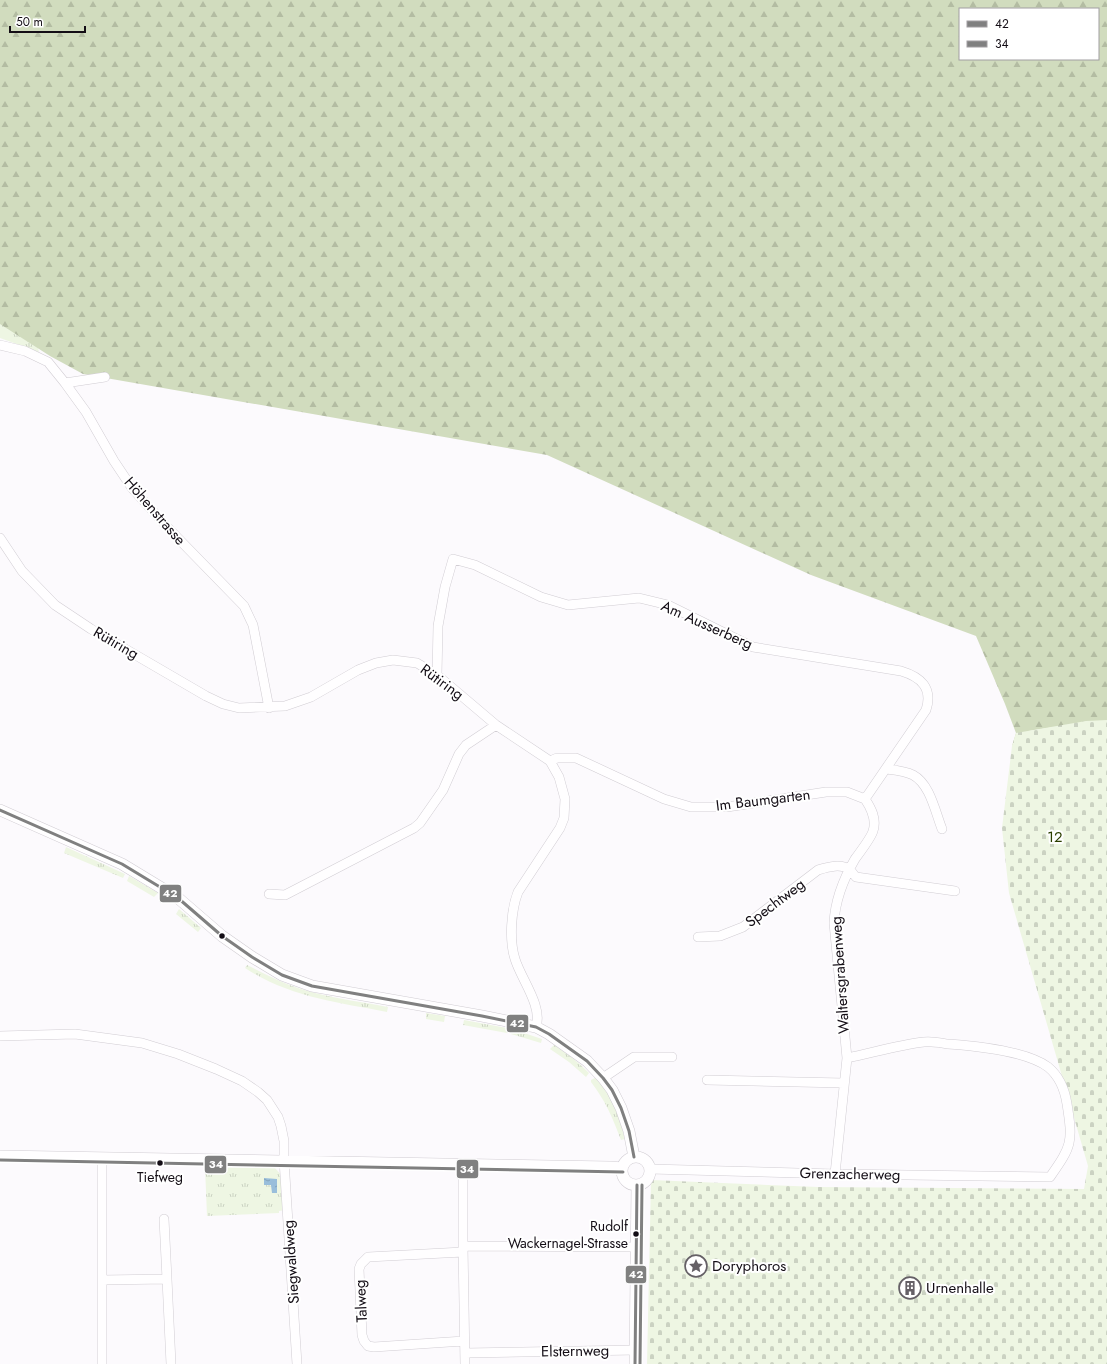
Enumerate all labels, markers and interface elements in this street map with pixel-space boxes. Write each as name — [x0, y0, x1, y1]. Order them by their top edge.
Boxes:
scale bar — [10, 8, 85, 34]
legend — [959, 8, 1099, 60]
text: 50 m — [16, 13, 43, 31]
text: 42 — [995, 15, 1009, 33]
text: 34 — [995, 35, 1009, 53]
street label: Höhenstrasse — [119, 472, 191, 550]
street label: Am Ausserberg — [658, 595, 756, 655]
street label: Rütiring — [89, 621, 143, 665]
street label: Rütiring — [416, 659, 468, 705]
street label: Im Baumgarten — [714, 783, 812, 817]
park label: 12 — [1047, 826, 1063, 848]
street label: Spechtweg — [741, 873, 809, 933]
line badge: 42 — [159, 884, 182, 903]
text: 42 — [163, 885, 177, 901]
street label: Waltersgrabenweg — [825, 915, 855, 1035]
unlabelled marker — [217, 931, 227, 941]
line badge: 42 — [506, 1014, 529, 1033]
text: 42 — [510, 1015, 524, 1031]
line badge: 34 — [204, 1155, 227, 1174]
text: 34 — [209, 1156, 224, 1172]
marker: Tiefweg — [155, 1158, 165, 1168]
line badge: 34 — [456, 1159, 479, 1179]
text: 34 — [460, 1161, 475, 1177]
street label: Grenzacherweg — [799, 1162, 901, 1186]
place label: Tiefweg — [137, 1167, 183, 1187]
place label: Rudolf Wackernagel-Strasse — [508, 1216, 629, 1253]
street label: Siegwaldweg — [277, 1219, 305, 1305]
marker: Rudolf Wackernagel-Strasse — [631, 1229, 641, 1239]
place icon: Doryphoros — [683, 1253, 709, 1279]
place label: Doryphoros — [712, 1255, 786, 1277]
line badge: 42 — [625, 1265, 647, 1284]
text: 42 — [629, 1266, 643, 1282]
building icon: Urnenhalle — [897, 1275, 923, 1301]
place label: Urnenhalle — [926, 1277, 994, 1299]
street label: Talweg — [349, 1279, 373, 1323]
street label: Elsternweg — [541, 1339, 609, 1363]

